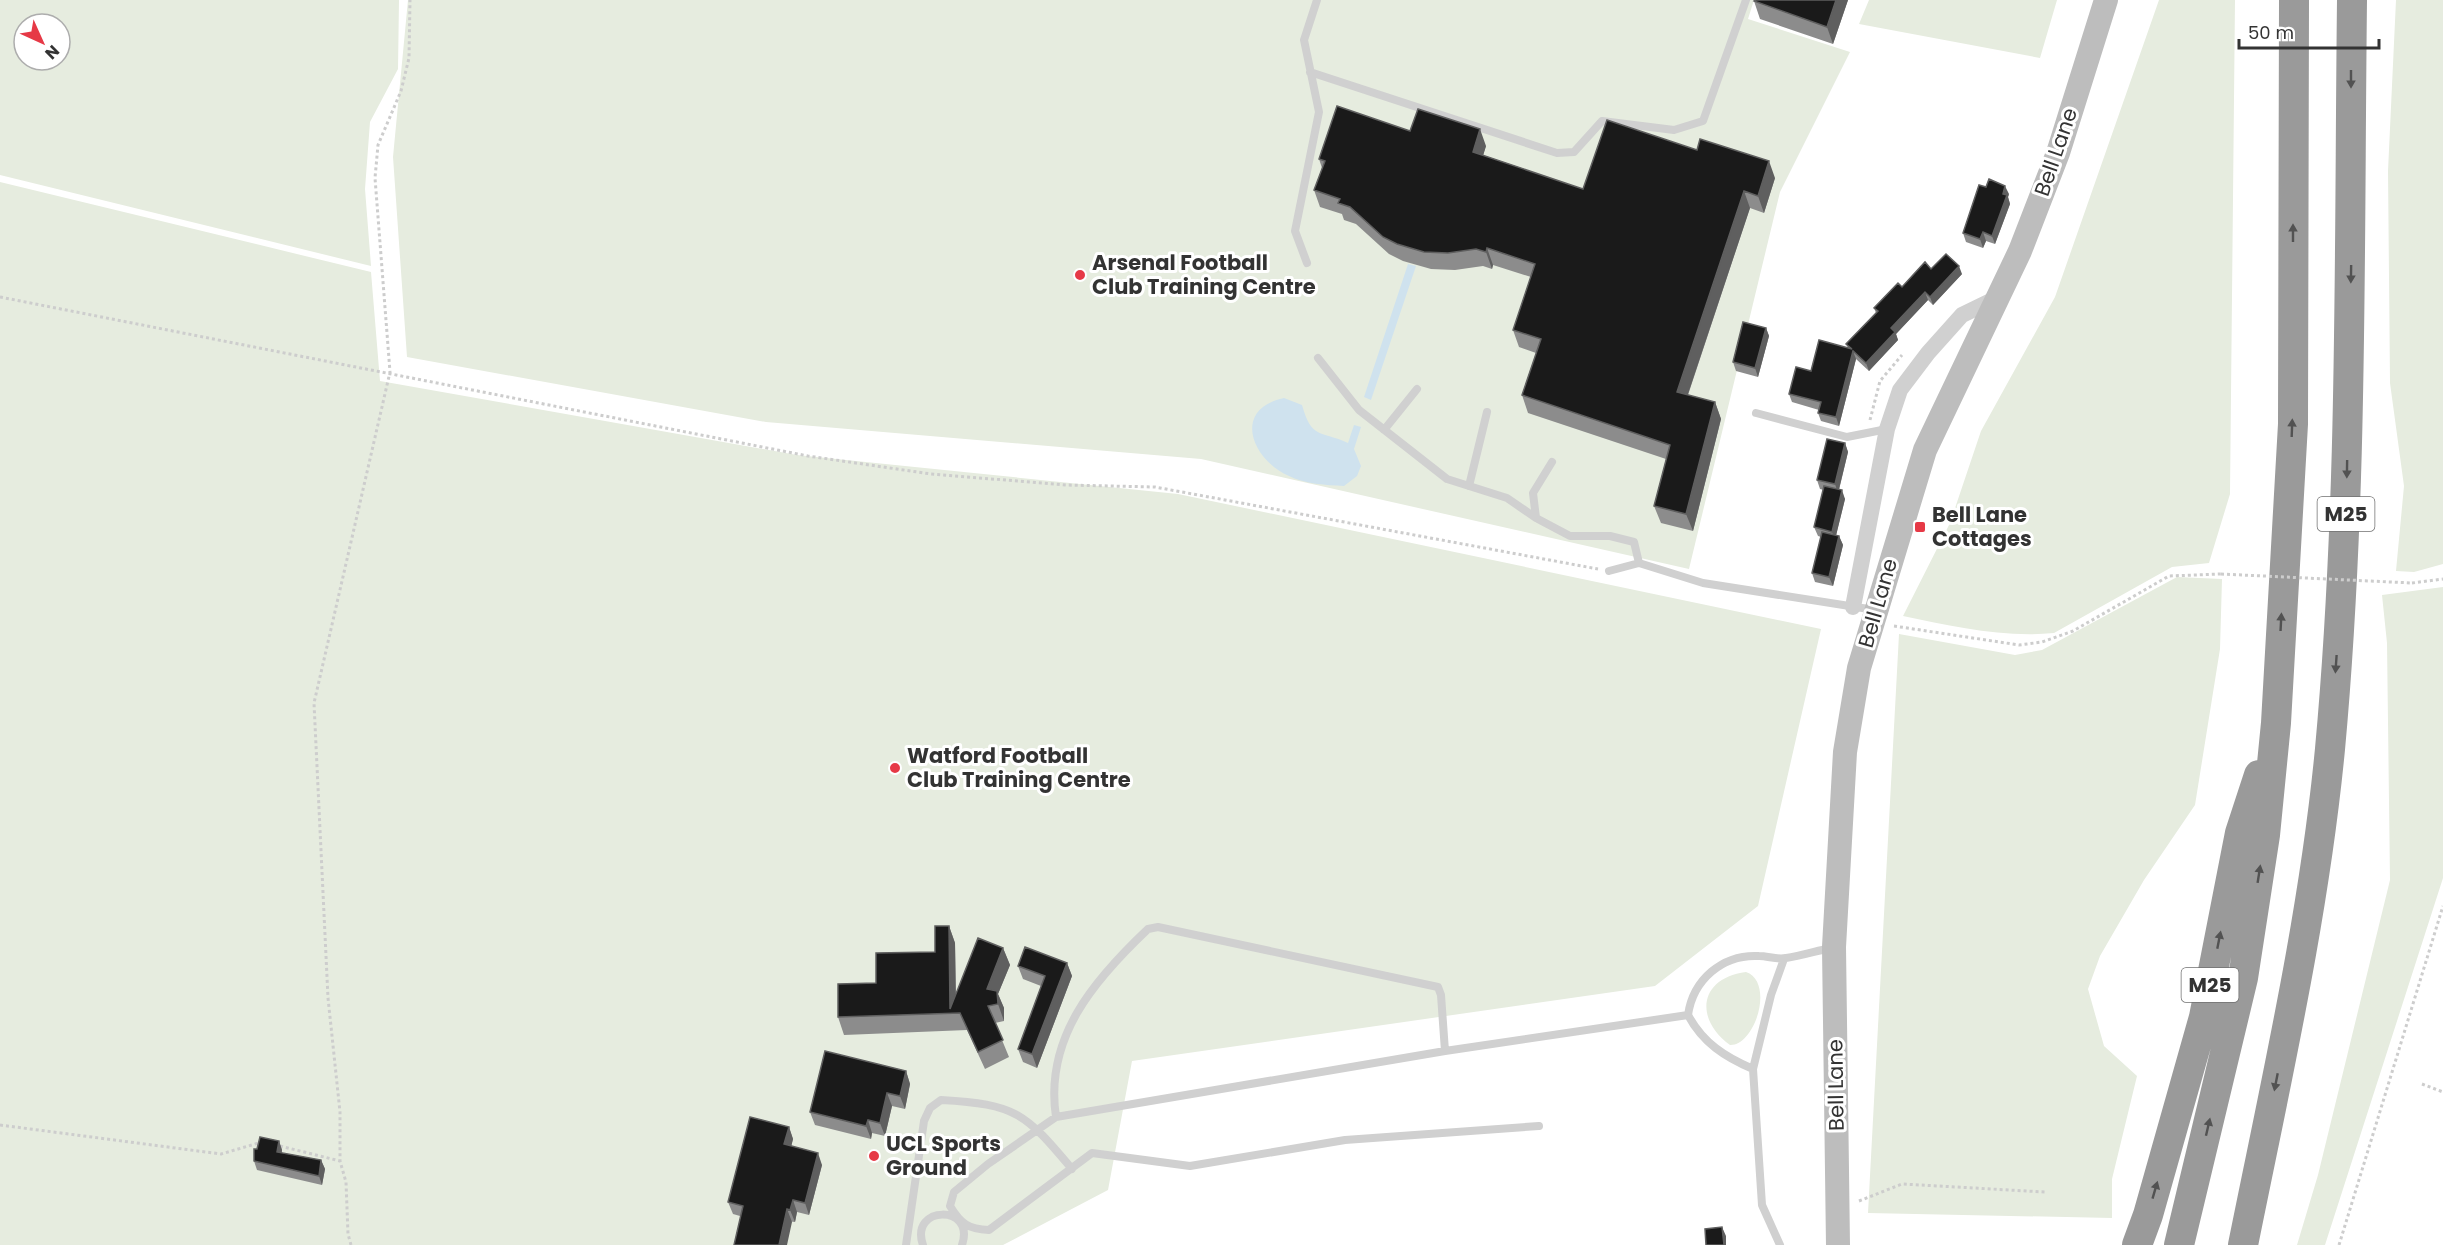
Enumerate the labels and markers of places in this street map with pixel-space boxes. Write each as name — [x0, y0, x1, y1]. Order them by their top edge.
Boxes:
place label: Arsenal Football Club Training Centre — [1092, 248, 1316, 301]
marker: Arsenal Football Club Training Centre — [1073, 268, 1087, 282]
place label: Bell Lane Cottages — [1932, 500, 2032, 553]
marker: Bell Lane Cottages — [1913, 520, 1927, 534]
place label: Watford Football Club Training Centre — [907, 741, 1131, 794]
marker: Watford Football Club Training Centre — [888, 761, 902, 775]
place label: UCL Sports Ground — [886, 1129, 1001, 1182]
marker: UCL Sports Ground — [867, 1149, 881, 1163]

